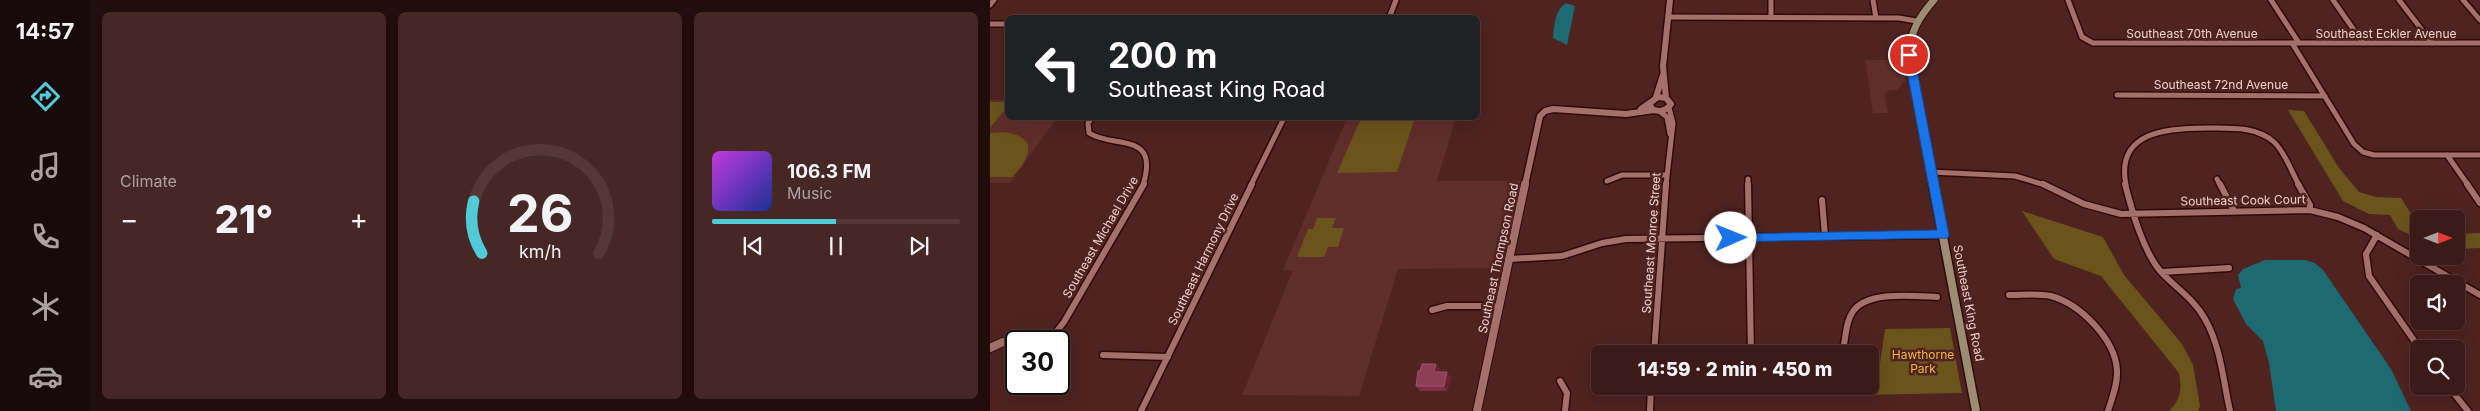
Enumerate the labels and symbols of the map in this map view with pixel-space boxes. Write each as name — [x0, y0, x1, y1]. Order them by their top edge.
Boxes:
street label: Southeast 70th Avenue — [2126, 26, 2258, 41]
street label: Southeast Eckler Avenue — [2315, 26, 2457, 41]
pin — [1888, 34, 1930, 76]
street label: Southeast 72nd Avenue — [2154, 77, 2288, 92]
street label: Southeast Monroe Street — [1639, 172, 1663, 314]
street label: Southeast Michael Drive — [1059, 173, 1141, 301]
street label: Southeast Thompson Road — [1475, 181, 1521, 335]
street label: Southeast Harmony Drive — [1164, 190, 1242, 328]
street label: Southeast Cook Court — [2180, 191, 2306, 209]
north arrow — [2410, 210, 2465, 265]
position arrow — [1704, 211, 1756, 263]
street label: Southeast King Road — [1950, 243, 1988, 363]
speed limit sign: 30 — [1005, 330, 1070, 395]
park label: Hawthorne Park — [1892, 347, 1954, 376]

